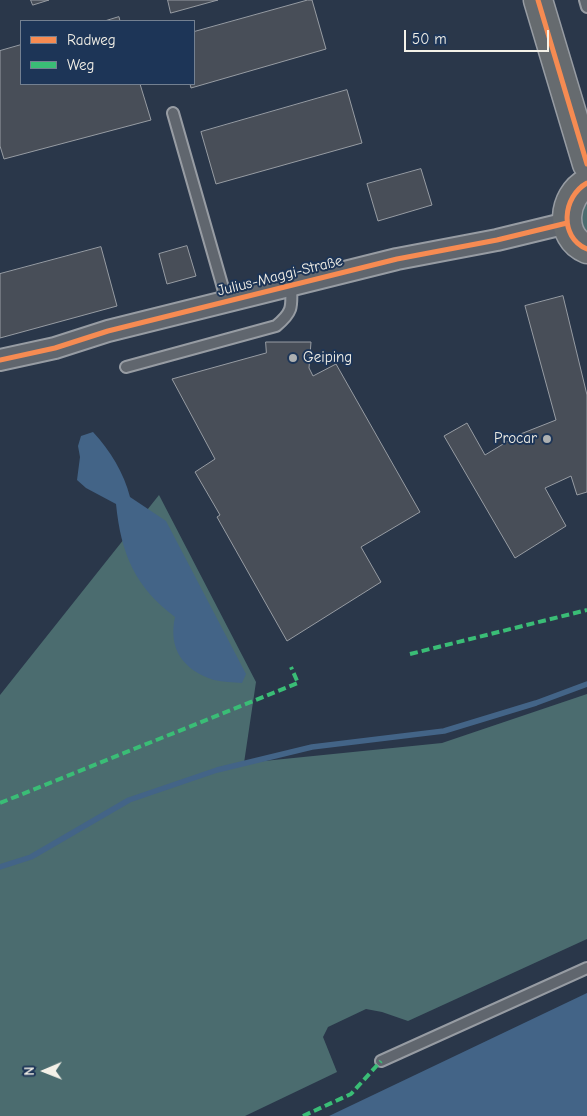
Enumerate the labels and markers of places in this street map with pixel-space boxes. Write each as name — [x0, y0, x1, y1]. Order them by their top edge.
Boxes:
place label: Geiping — [303, 349, 352, 367]
marker: Geiping — [287, 352, 299, 364]
place label: Procar — [494, 430, 537, 448]
marker: Procar — [541, 433, 553, 445]

